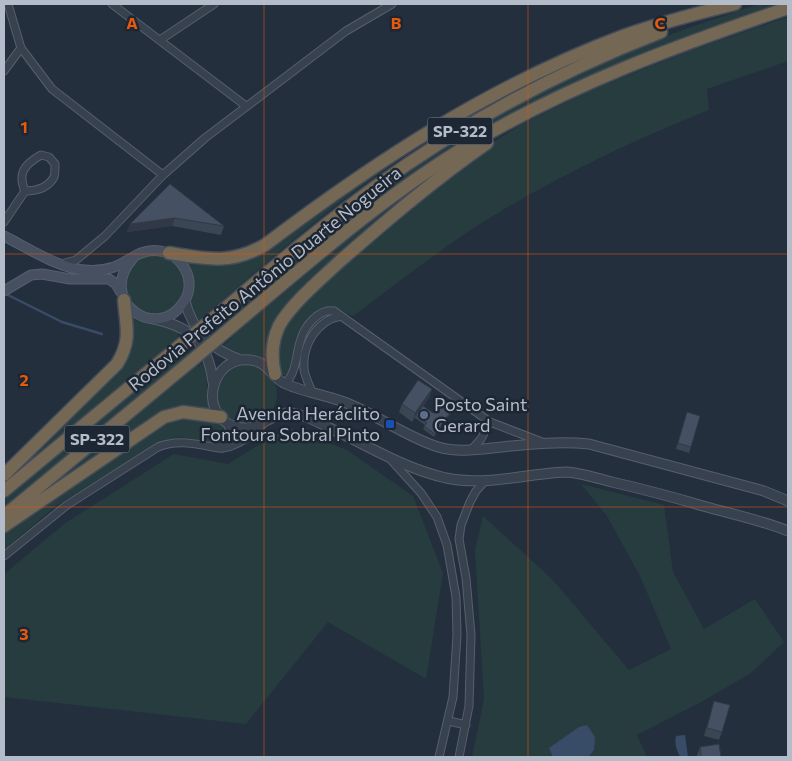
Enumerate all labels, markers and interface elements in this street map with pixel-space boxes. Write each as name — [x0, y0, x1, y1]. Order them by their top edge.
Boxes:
text: A — [126, 13, 138, 32]
text: B — [391, 13, 402, 32]
text: C — [655, 13, 666, 32]
text: 1 — [20, 117, 28, 136]
road number: SP-322 — [428, 118, 492, 144]
street label: Rodovia Prefeito Antônio Duarte Nogueira — [124, 161, 405, 395]
text: 2 — [19, 370, 29, 389]
place label: Posto Saint Gerard — [434, 393, 527, 436]
place label: Avenida Heráclito Fontoura Sobral Pinto — [200, 402, 380, 445]
marker: Posto Saint Gerard — [418, 409, 430, 421]
marker: Avenida Heráclito Fontoura Sobral Pinto — [384, 418, 396, 430]
road number: SP-322 — [64, 426, 130, 452]
text: 3 — [19, 624, 29, 643]

